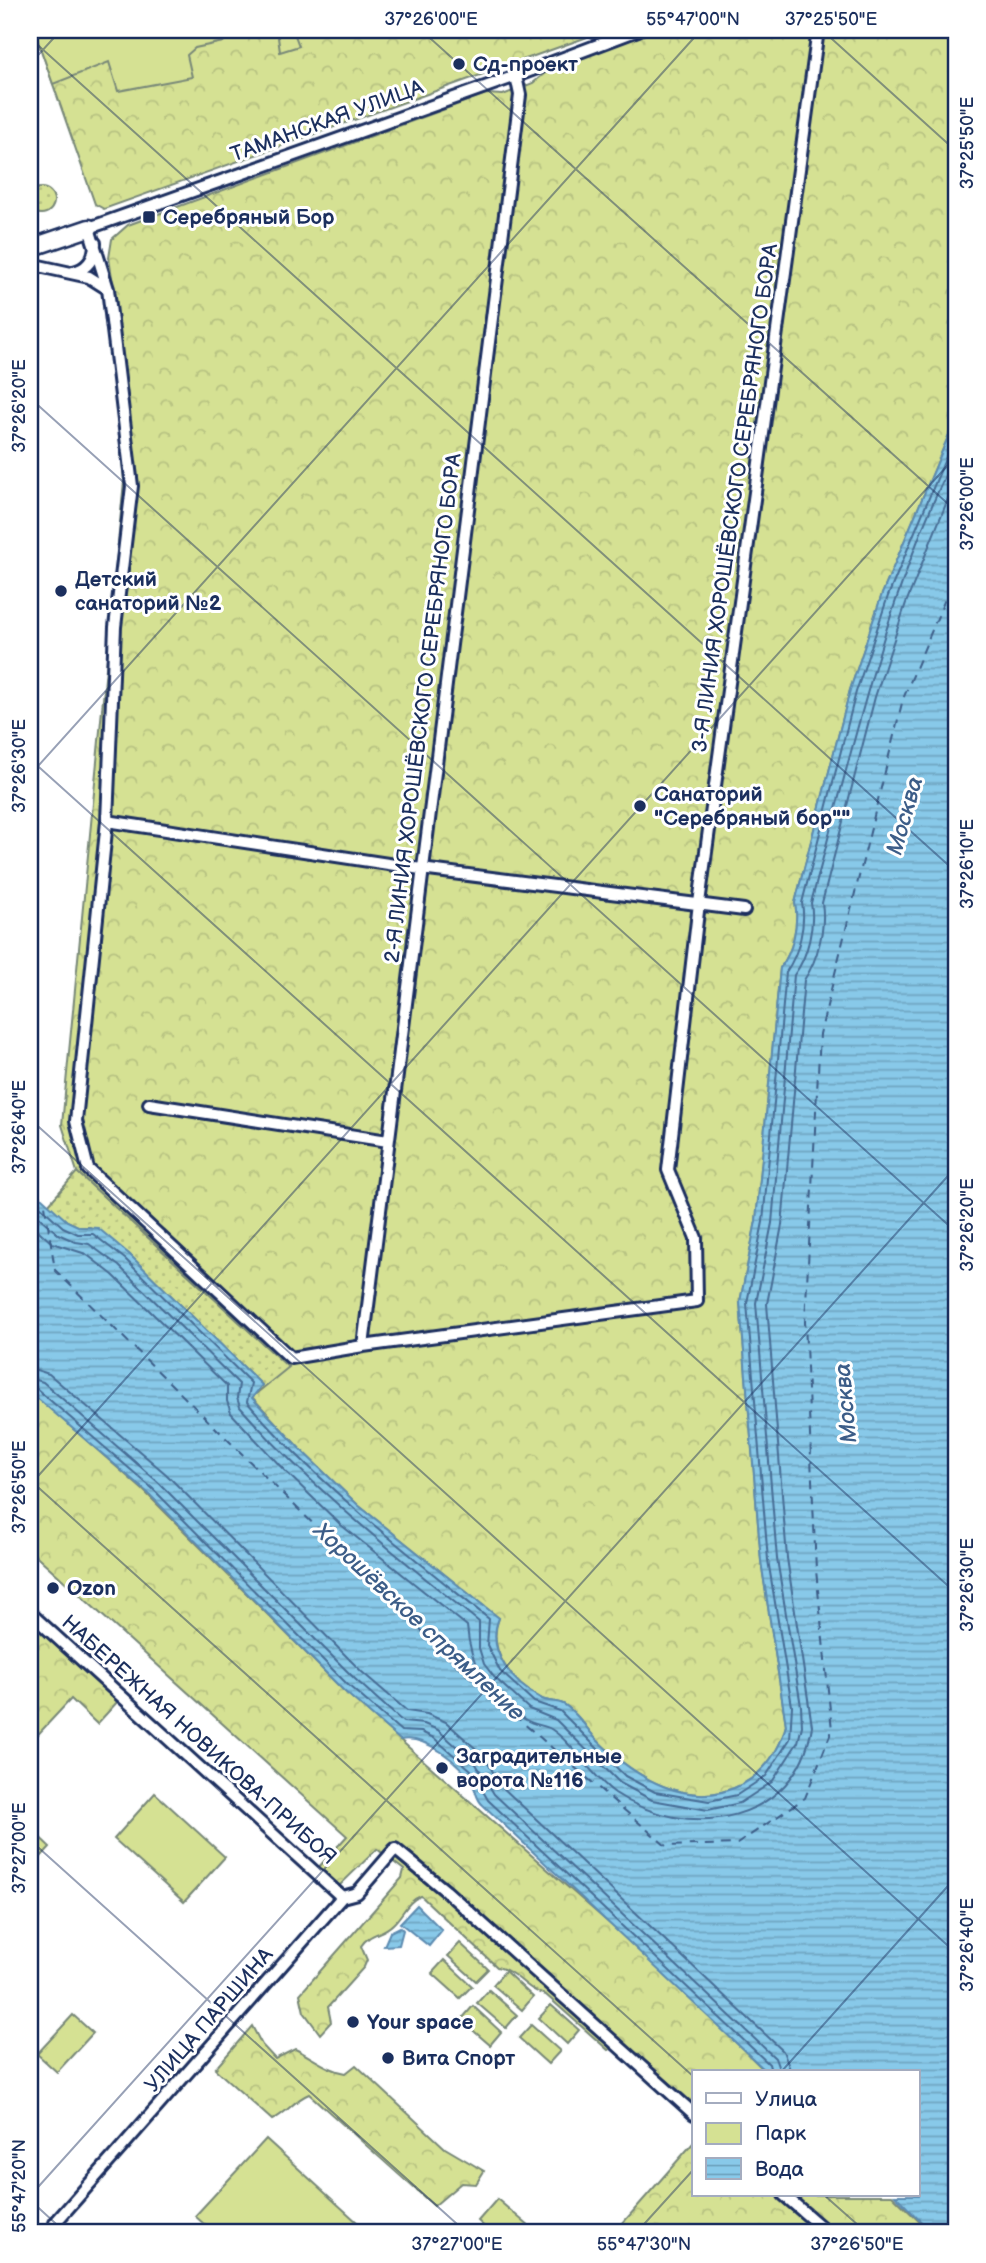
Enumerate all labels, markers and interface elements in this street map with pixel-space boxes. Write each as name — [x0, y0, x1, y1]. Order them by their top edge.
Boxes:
text: 37°26'00"E — [384, 9, 478, 30]
text: 55°47'00"N — [646, 9, 740, 30]
text: 37°25'50"E — [785, 9, 877, 30]
place label: Сд-проект — [473, 52, 578, 77]
marker: Сд-проект — [451, 56, 467, 72]
street label: ТАМАНСКАЯ УЛИЦА — [227, 74, 427, 167]
text: 37°25'50"E — [957, 97, 978, 189]
place label: Серебряный Бор — [163, 205, 335, 230]
marker: Серебряный Бор — [141, 209, 157, 225]
street label: 3-Я ЛИНИЯ ХОРОШЁВСКОГО СЕРЕБРЯНОГО БОРА — [687, 242, 783, 754]
text: 37°26'20"E — [9, 359, 30, 453]
street label: 2-Я ЛИНИЯ ХОРОШЁВСКОГО СЕРЕБРЯНОГО БОРА — [379, 452, 467, 964]
text: 37°26'00"E — [957, 457, 978, 551]
place label: Детский санаторий №2 — [75, 567, 222, 616]
marker: Детский санаторий №2 — [53, 583, 69, 599]
text: 37°26'30"E — [9, 719, 30, 813]
water label: Москва — [880, 773, 930, 859]
place label: Санаторий "Серебряный бор"" — [654, 782, 850, 831]
marker: Санаторий "Серебряный бор"" — [632, 798, 648, 814]
text: 37°26'10"E — [957, 819, 978, 909]
text: 37°26'40"E — [9, 1080, 30, 1174]
text: 37°26'20"E — [957, 1178, 978, 1272]
water label: Москва — [829, 1362, 863, 1444]
text: 37°26'50"E — [9, 1440, 30, 1534]
water label: Хорошёвское спрямление — [307, 1516, 530, 1727]
text: 37°26'30"E — [957, 1538, 978, 1632]
place label: Ozon — [67, 1576, 116, 1601]
marker: Ozon — [45, 1580, 61, 1596]
street label: НАБЕРЕЖНАЯ НОВИКОВА-ПРИБОЯ — [56, 1610, 342, 1870]
place label: Заградительные ворота №116 — [456, 1744, 622, 1793]
marker: Заградительные ворота №116 — [434, 1760, 450, 1776]
text: 37°27'00"E — [9, 1802, 30, 1894]
text: 37°26'40"E — [957, 1898, 978, 1992]
street label: УЛИЦА ПАРШИНА — [140, 1943, 279, 2097]
place label: Your space — [367, 2010, 474, 2035]
marker: Your space — [345, 2014, 361, 2030]
place label: Вита Спорт — [402, 2046, 515, 2071]
marker: Вита Спорт — [380, 2050, 396, 2066]
legend — [692, 2070, 920, 2196]
text: Улица — [755, 2087, 818, 2112]
text: Парк — [755, 2121, 806, 2146]
text: 55°47'20"N — [9, 2139, 30, 2233]
text: Вода — [755, 2157, 804, 2182]
text: 37°27'00"E — [411, 2234, 503, 2255]
text: 55°47'30"N — [597, 2234, 691, 2255]
text: 37°26'50"E — [810, 2234, 904, 2255]

